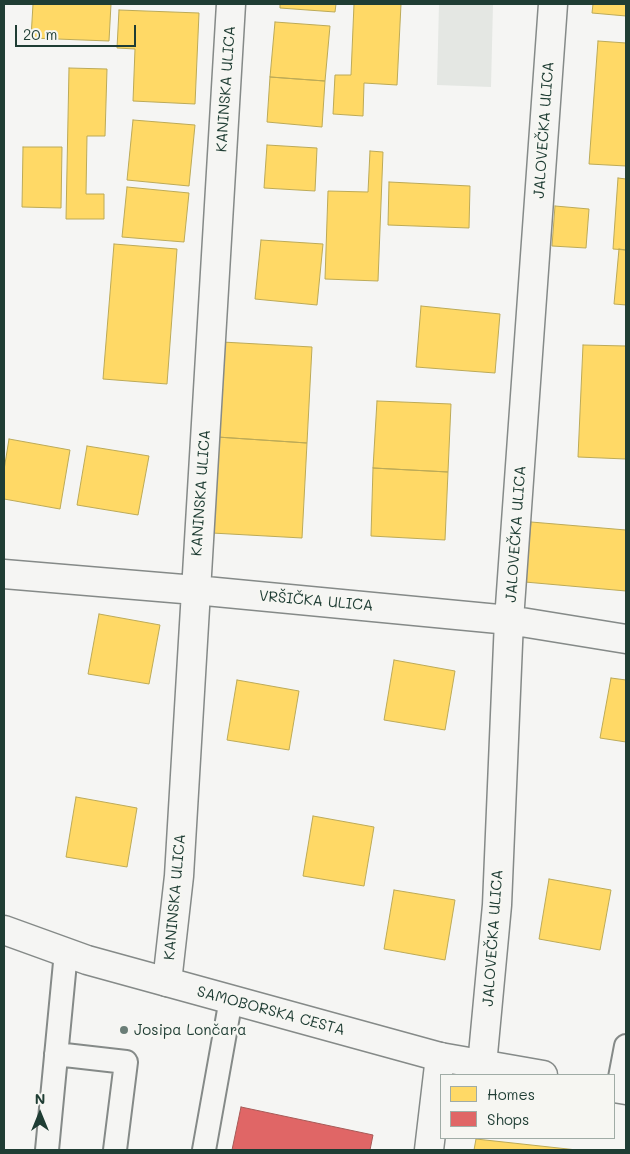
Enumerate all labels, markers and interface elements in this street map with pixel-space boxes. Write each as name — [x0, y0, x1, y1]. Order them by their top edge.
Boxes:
scale bar — [18, 15, 139, 47]
text: 20 m — [23, 24, 57, 44]
street label: KANINSKA ULICA — [213, 25, 239, 153]
street label: JALOVEČKA ULICA — [530, 61, 558, 199]
street label: KANINSKA ULICA — [188, 429, 214, 557]
street label: JALOVEČKA ULICA — [502, 465, 530, 603]
street label: VRŠIČKA ULICA — [258, 587, 374, 615]
street label: KANINSKA ULICA — [161, 833, 189, 961]
street label: JALOVEČKA ULICA — [479, 869, 507, 1007]
street label: SAMOBORSKA CESTA — [195, 983, 347, 1039]
place label: Josipa Lončara — [134, 1021, 247, 1039]
marker: Josipa Lončara — [118, 1024, 130, 1036]
legend — [440, 1074, 615, 1139]
text: Homes — [487, 1084, 535, 1104]
north arrow — [15, 1089, 65, 1139]
text: N — [35, 1089, 45, 1108]
text: Shops — [487, 1109, 529, 1129]

